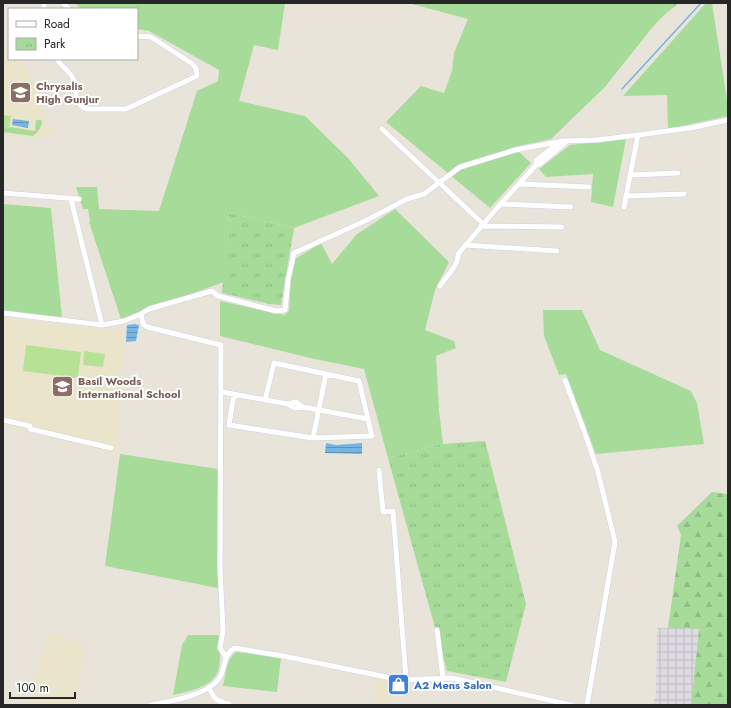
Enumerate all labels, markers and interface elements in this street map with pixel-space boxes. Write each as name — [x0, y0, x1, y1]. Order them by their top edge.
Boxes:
legend — [8, 8, 138, 60]
text: Road — [44, 15, 70, 33]
text: Park — [44, 35, 66, 53]
place label: Chrysalis High Gunjur — [36, 78, 100, 107]
school or university icon: Chrysalis High Gunjur — [7, 79, 33, 105]
place label: Basil Woods International School — [78, 373, 181, 402]
school or university icon: Basil Woods International School — [49, 374, 75, 400]
shop icon: A2 Mens Salon — [385, 672, 411, 698]
scale bar — [10, 674, 75, 700]
place label: A2 Mens Salon — [413, 677, 492, 693]
text: 100 m — [16, 679, 49, 697]

